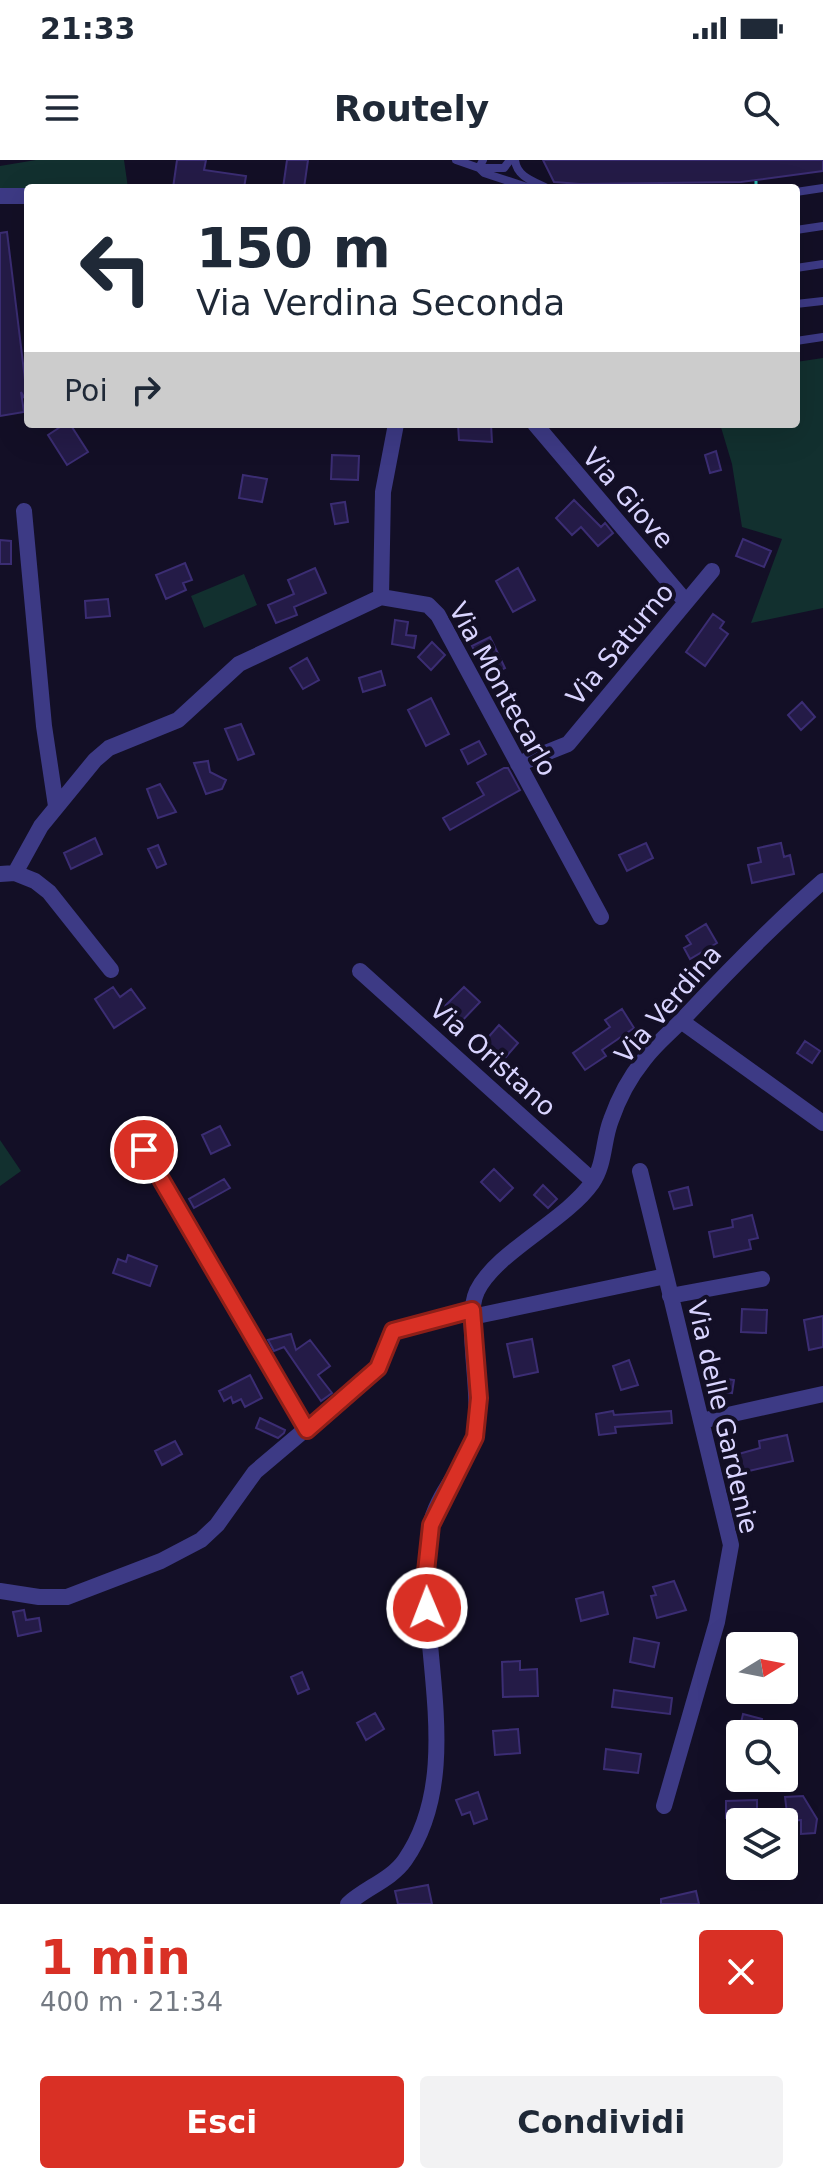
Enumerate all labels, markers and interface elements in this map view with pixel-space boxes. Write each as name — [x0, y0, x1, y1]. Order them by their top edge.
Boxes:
text: 21:33 — [40, 11, 136, 46]
icon: menu — [40, 86, 84, 130]
icon: search — [739, 86, 783, 130]
text: Routely — [334, 88, 489, 129]
text: 150 m — [196, 215, 391, 280]
icon: left — [64, 216, 168, 320]
text: Via Verdina Seconda — [196, 282, 565, 323]
icon: right — [124, 368, 168, 412]
text: Poi — [64, 373, 108, 408]
street label: Via Giove — [576, 442, 680, 554]
street label: Via Saturno — [560, 577, 680, 711]
street label: Via Montecarlo — [443, 597, 563, 781]
street label: Via Verdina — [609, 939, 727, 1069]
street label: Via Oristano — [424, 994, 562, 1122]
pin — [110, 1116, 178, 1184]
icon: arrive — [122, 1128, 166, 1172]
street label: Via delle Gardenie — [682, 1298, 764, 1536]
position arrow — [385, 1566, 469, 1650]
north arrow — [726, 1632, 798, 1704]
map controls — [726, 1632, 798, 1880]
button: search — [726, 1720, 798, 1792]
button: layers — [726, 1808, 798, 1880]
text: 1 min — [40, 1929, 191, 1985]
button: close — [699, 1930, 783, 2014]
text: 400 m · 21:34 — [40, 1987, 223, 2017]
button: Esci — [40, 2076, 404, 2168]
button: Condividi — [420, 2076, 783, 2168]

